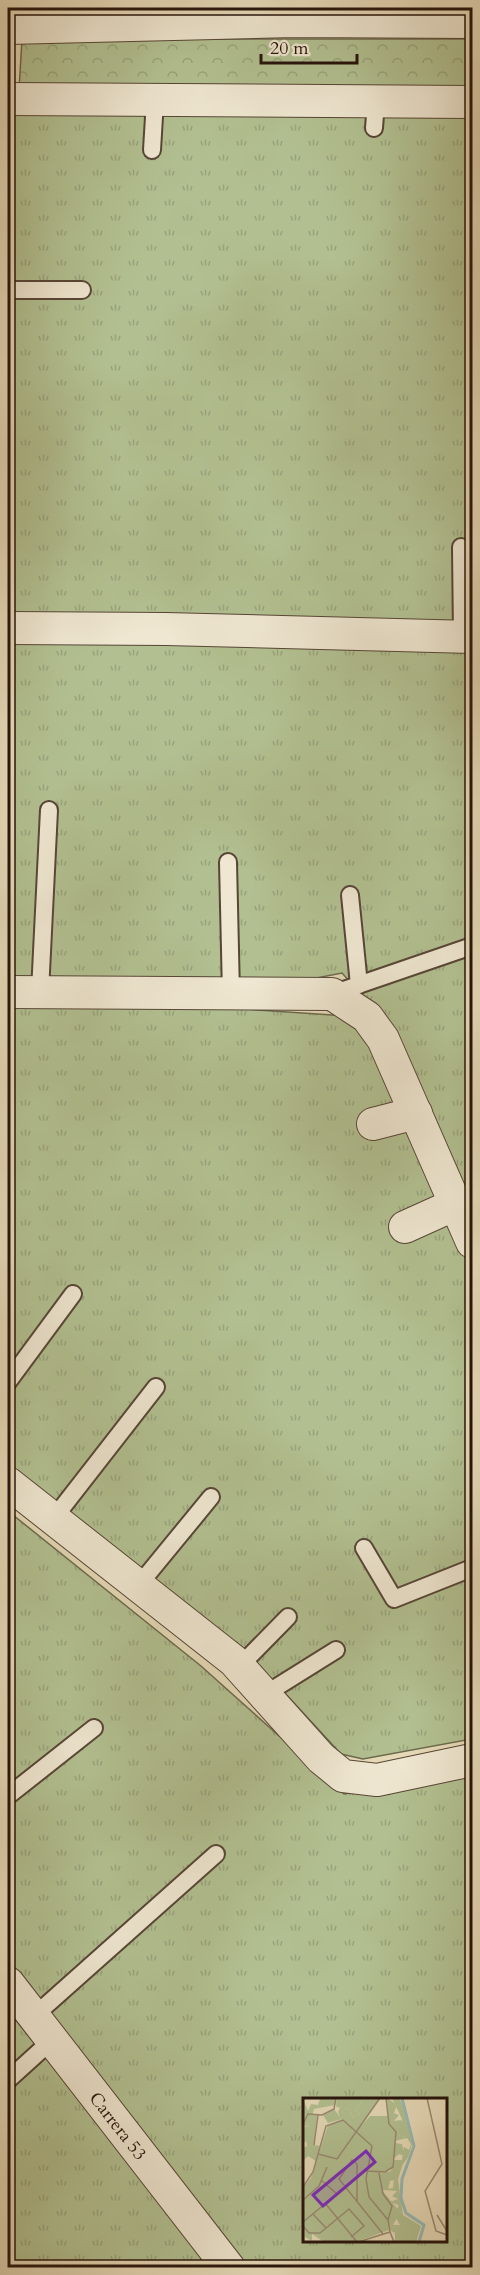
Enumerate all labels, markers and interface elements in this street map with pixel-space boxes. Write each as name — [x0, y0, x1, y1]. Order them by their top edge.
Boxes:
scale bar — [261, 27, 357, 65]
text: 20 m — [270, 36, 309, 61]
street label: Carrera 53 — [83, 2087, 152, 2166]
inset map — [303, 2098, 447, 2242]

